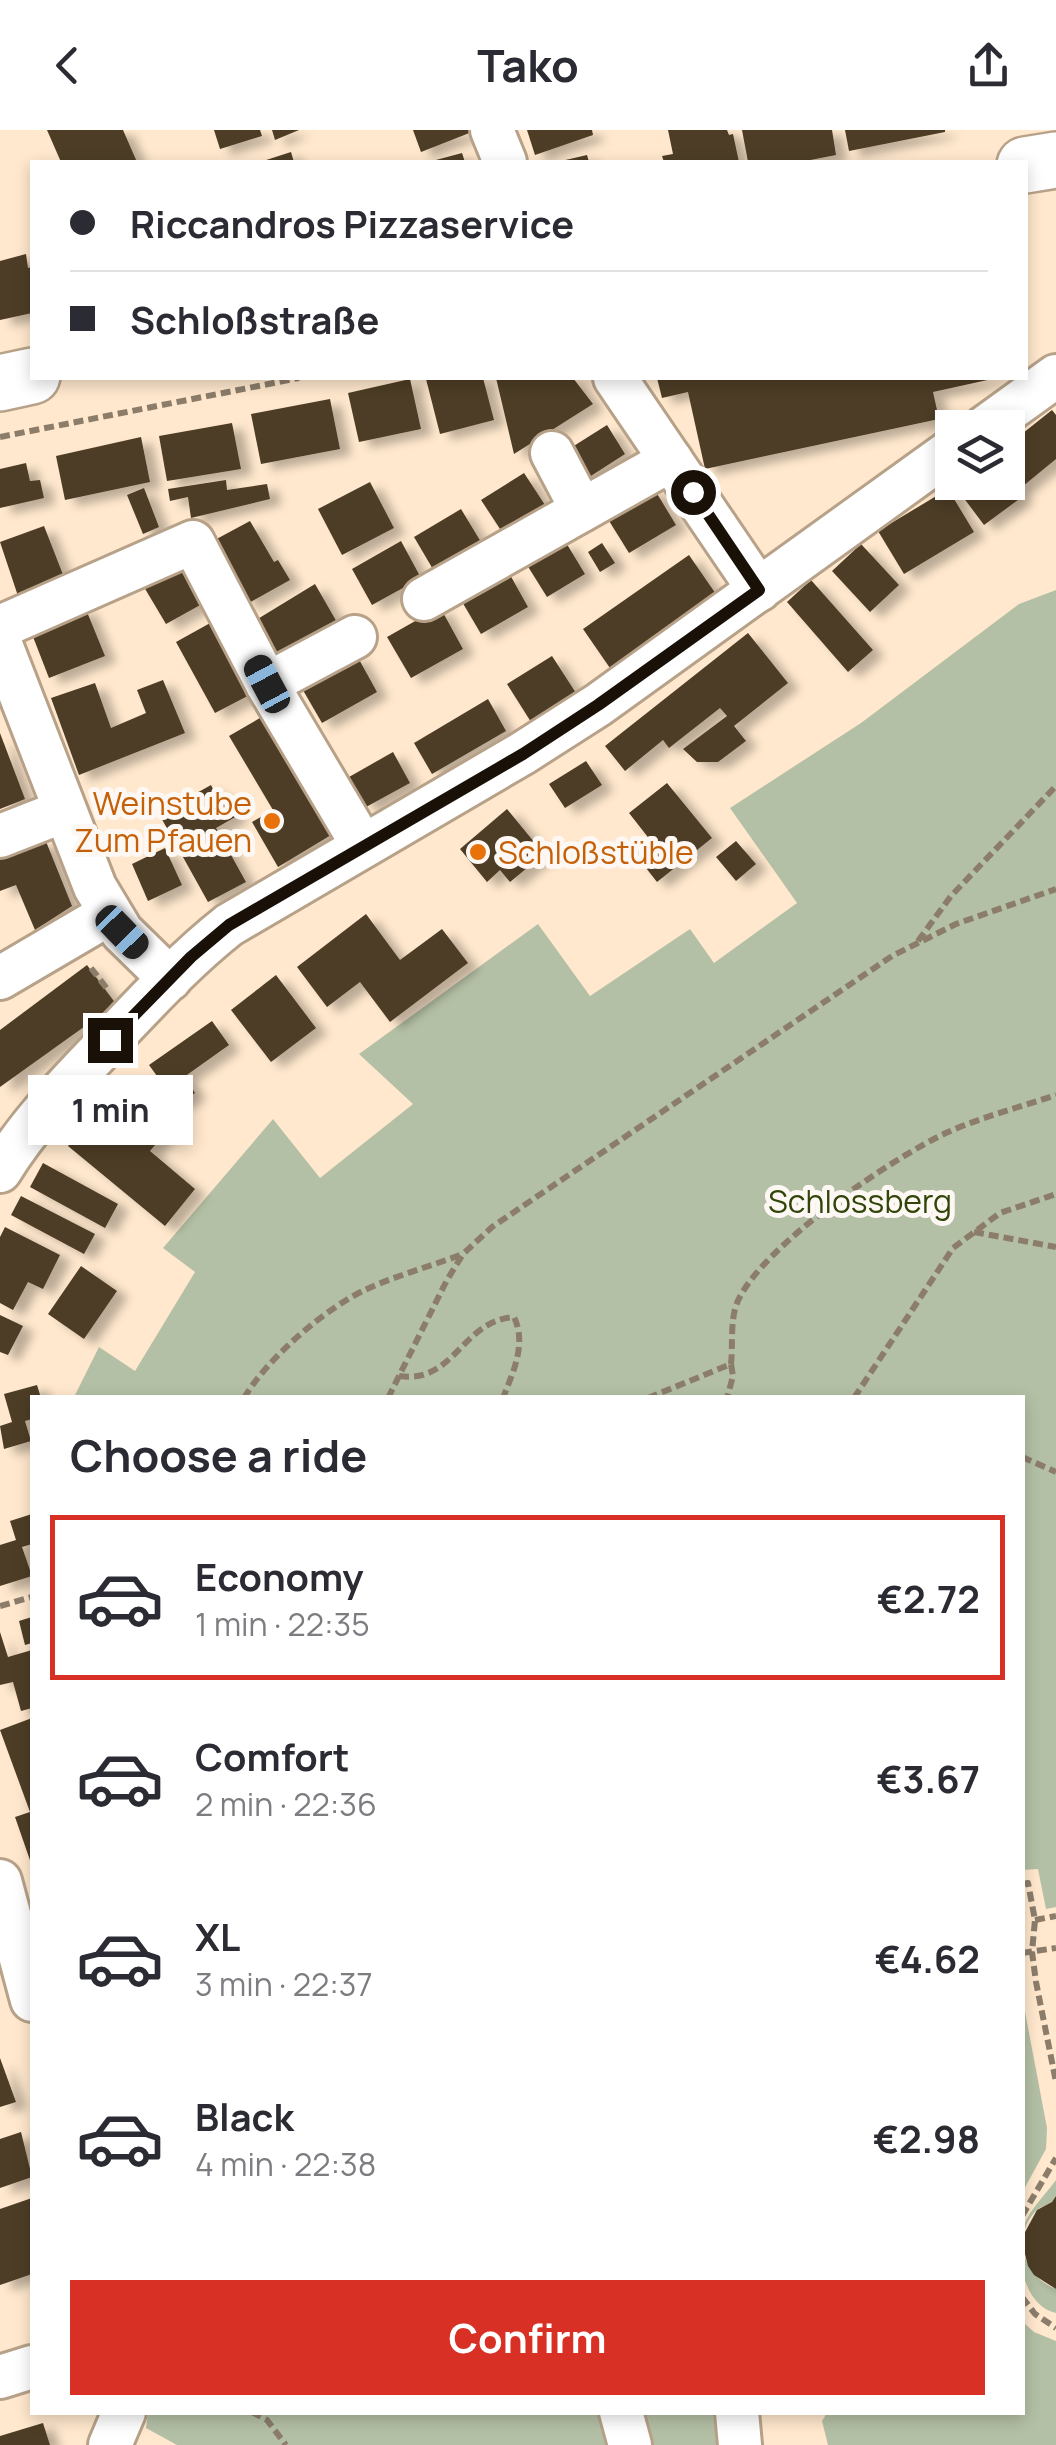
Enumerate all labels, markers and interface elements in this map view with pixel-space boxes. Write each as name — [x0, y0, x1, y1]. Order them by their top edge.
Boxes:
text: Tako — [477, 34, 579, 96]
icon: back — [40, 38, 95, 93]
icon: share — [961, 38, 1016, 93]
text: Riccandros Pizzaservice — [130, 197, 574, 249]
text: Schloßstraße — [130, 293, 379, 345]
map controls — [935, 410, 1025, 500]
button: layers — [935, 410, 1025, 500]
route start — [671, 470, 716, 515]
car — [240, 650, 294, 718]
place label: Weinstube Zum Pfauen — [74, 781, 252, 862]
marker: Weinstube Zum Pfauen — [261, 810, 283, 832]
place label: Schloßstüble — [498, 830, 694, 874]
marker: Schloßstüble — [467, 841, 489, 863]
car — [90, 900, 154, 964]
route end — [88, 1018, 133, 1063]
callout: 1 min — [28, 1075, 192, 1145]
text: 1 min — [71, 1088, 150, 1132]
park label: Schlossberg — [768, 1179, 952, 1223]
text: Choose a ride — [70, 1424, 367, 1486]
text: Economy — [195, 1550, 364, 1602]
icon: car — [75, 1553, 165, 1643]
text: €2.72 — [877, 1572, 980, 1624]
text: 1 min · 22:35 — [195, 1602, 370, 1646]
text: Comfort — [195, 1730, 349, 1782]
icon: car — [75, 1733, 165, 1823]
text: €3.67 — [877, 1752, 980, 1804]
text: 2 min · 22:36 — [195, 1782, 377, 1826]
text: XL — [195, 1910, 240, 1962]
icon: car — [75, 1913, 165, 2003]
text: €4.62 — [875, 1932, 980, 1984]
text: 3 min · 22:37 — [195, 1962, 373, 2006]
text: Black — [195, 2090, 294, 2142]
icon: car — [75, 2093, 165, 2183]
text: €2.98 — [873, 2112, 980, 2164]
text: 4 min · 22:38 — [195, 2142, 376, 2186]
button: Confirm — [70, 2280, 985, 2395]

